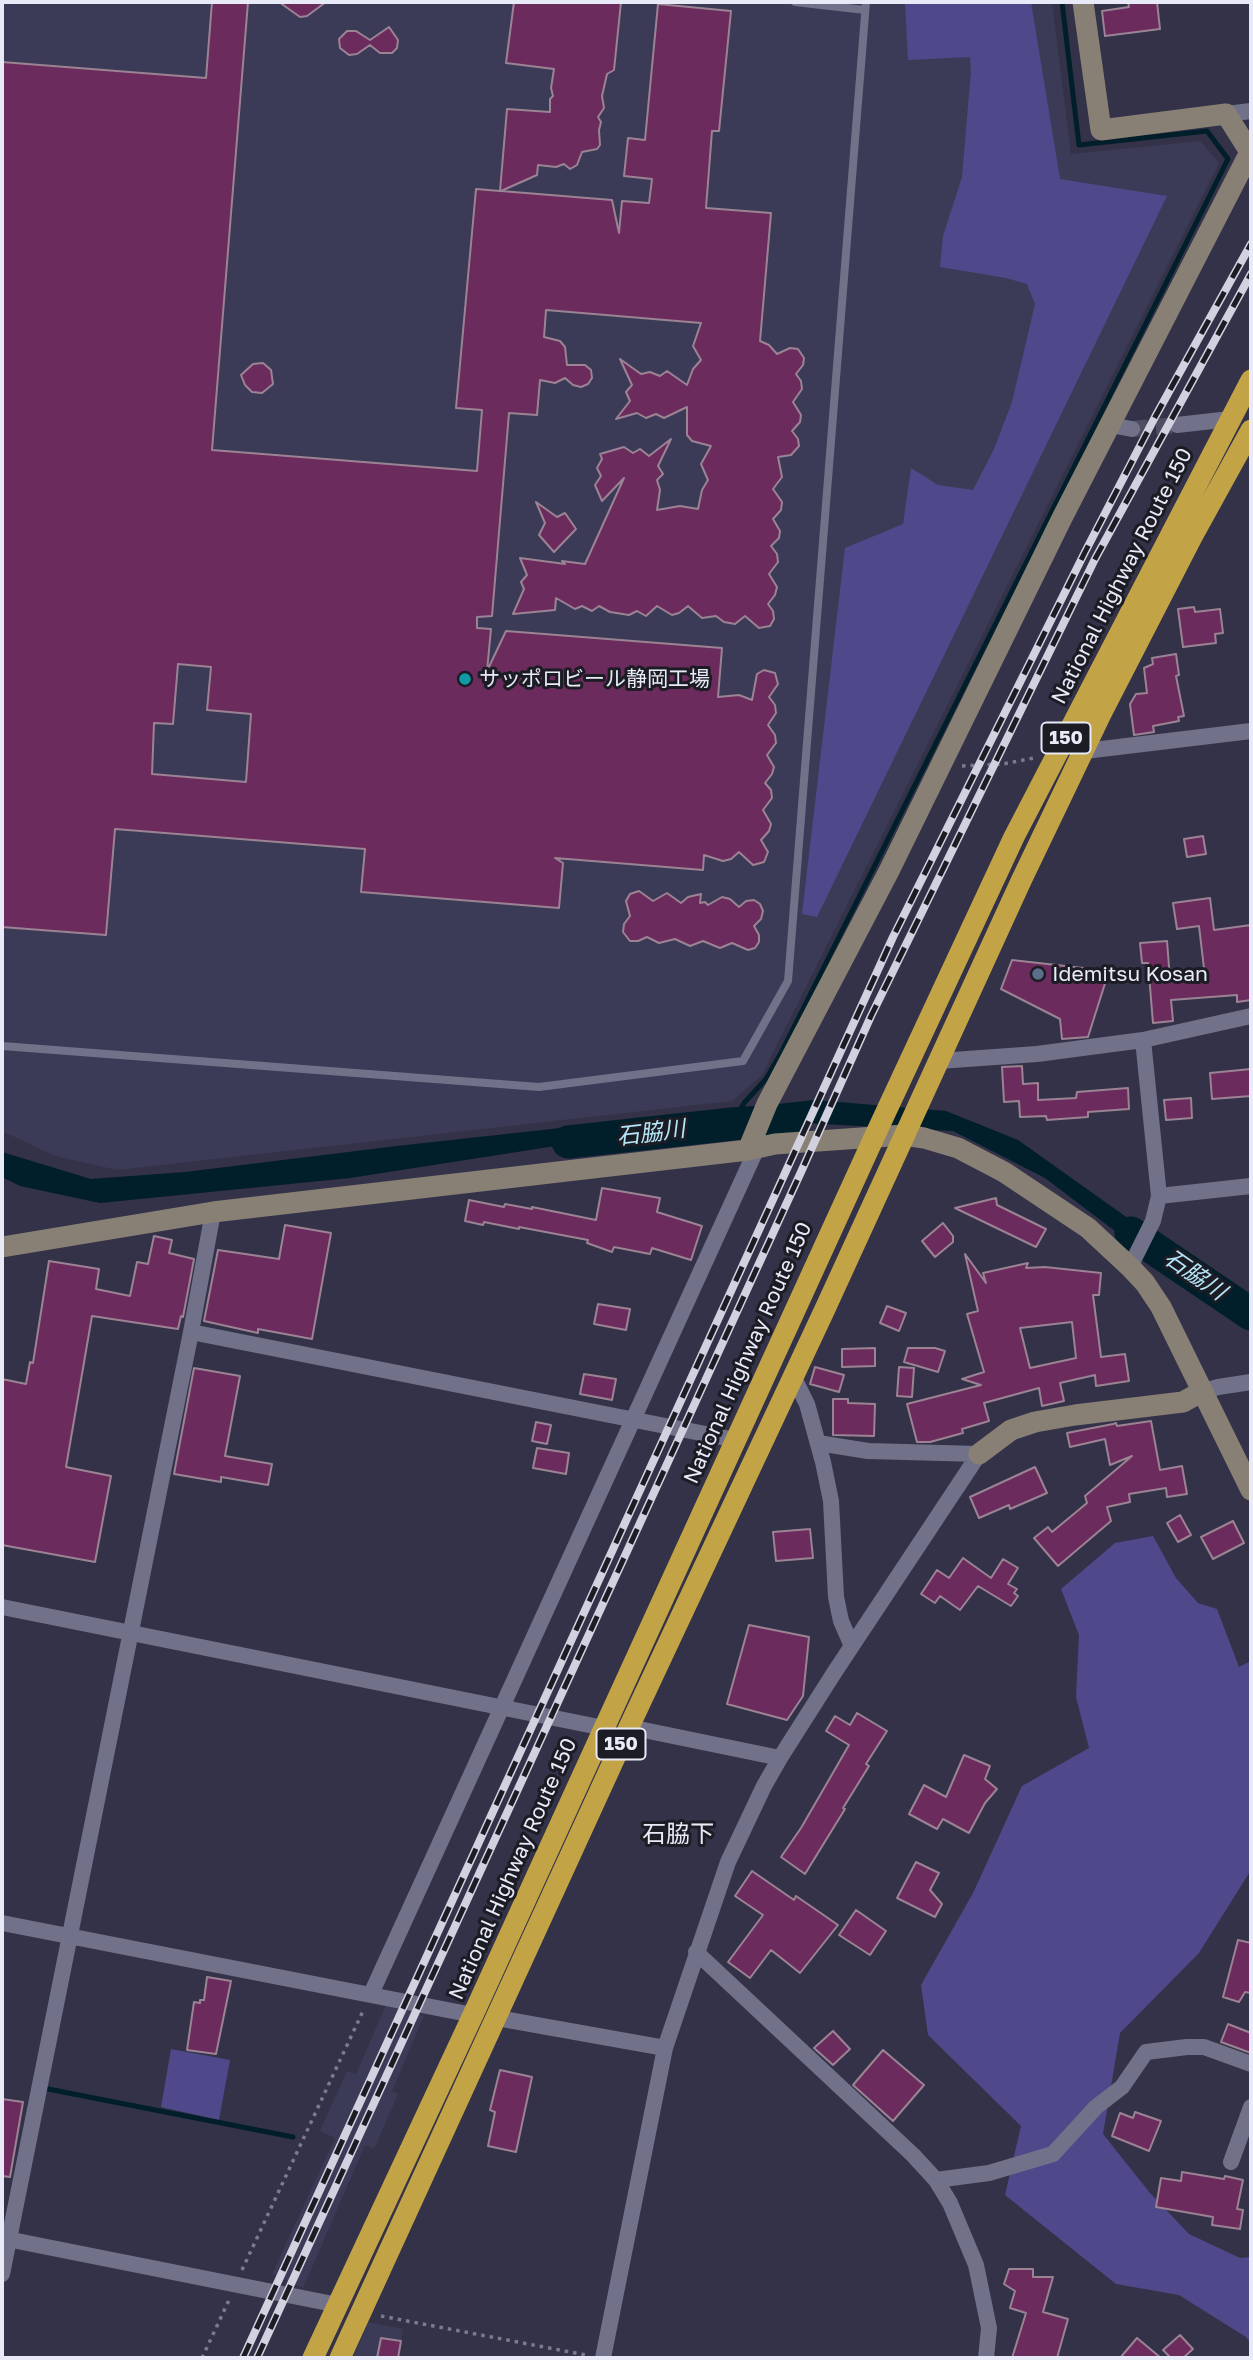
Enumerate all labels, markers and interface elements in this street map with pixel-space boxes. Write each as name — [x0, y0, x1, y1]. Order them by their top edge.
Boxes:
street label: National Highway Route 150 — [1046, 444, 1198, 708]
place label: サッポロビール静岡工場 — [479, 666, 710, 692]
marker: サッポロビール静岡工場 — [457, 671, 473, 687]
road number: 150 — [1042, 722, 1090, 754]
place label: Idemitsu Kosan — [1052, 961, 1208, 987]
marker: Idemitsu Kosan — [1030, 966, 1046, 982]
water label: 石脇川 — [615, 1115, 687, 1151]
street label: National Highway Route 150 — [679, 1218, 817, 1488]
water label: 石脇川 — [1159, 1244, 1231, 1306]
road number: 150 — [596, 1728, 646, 1760]
street label: National Highway Route 150 — [444, 1734, 582, 2004]
district label: 石脇下 — [642, 1820, 714, 1848]

